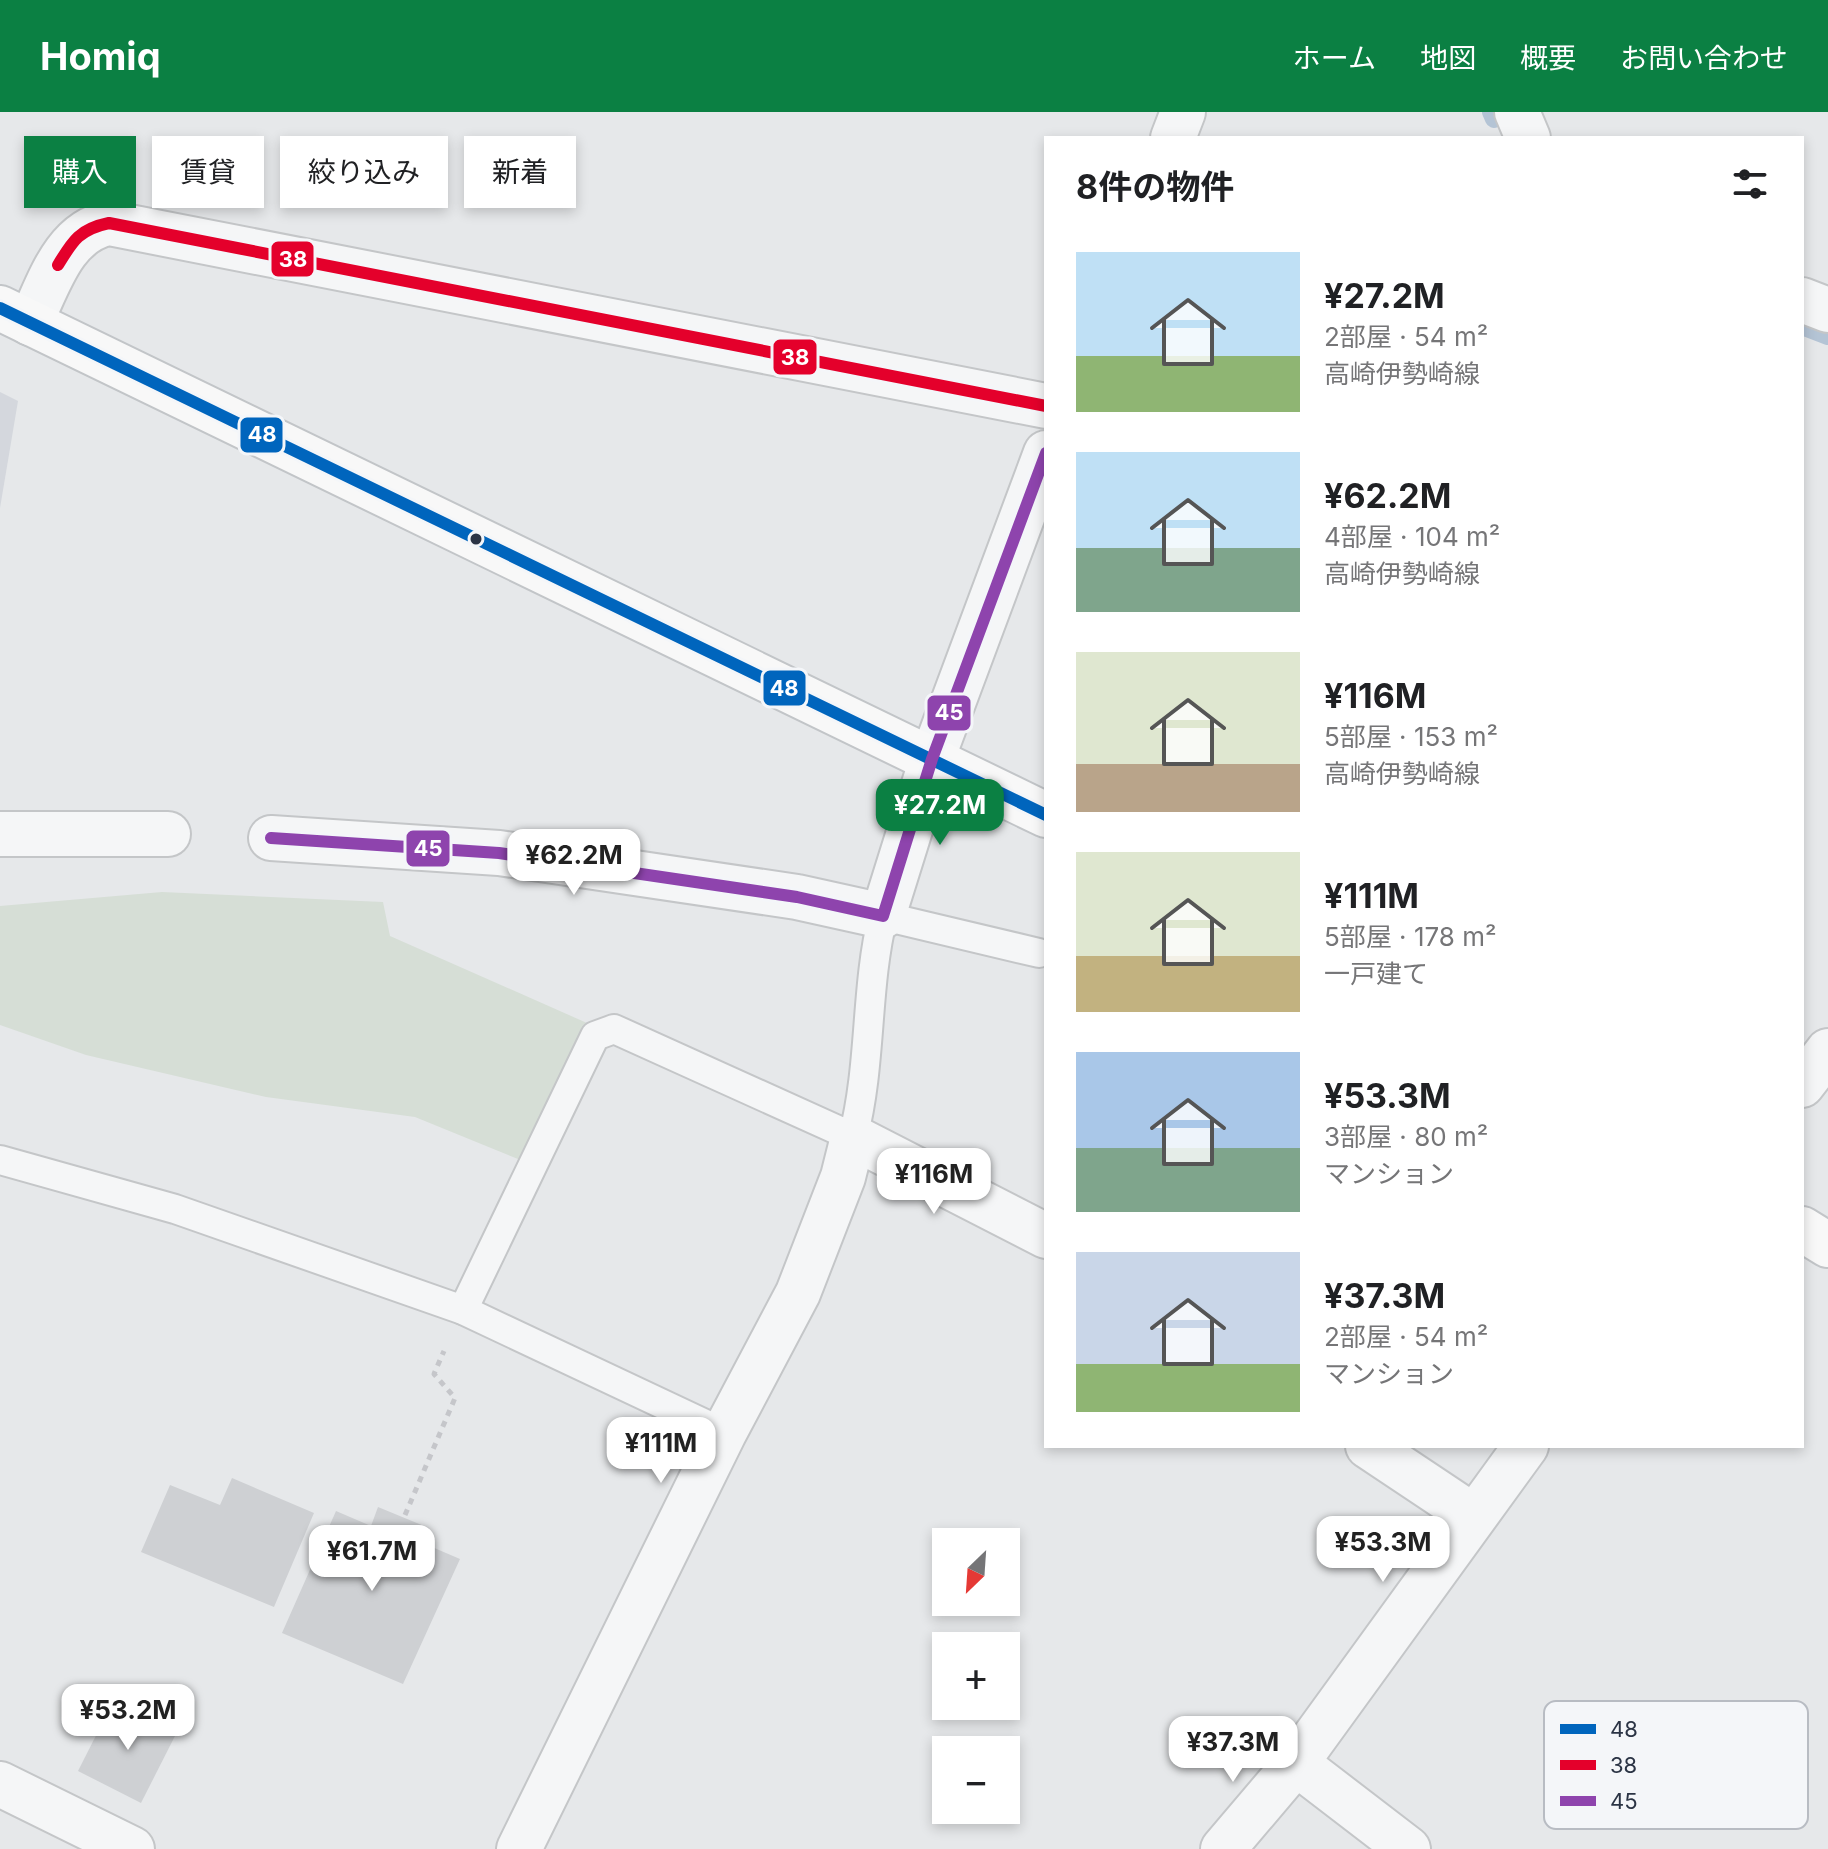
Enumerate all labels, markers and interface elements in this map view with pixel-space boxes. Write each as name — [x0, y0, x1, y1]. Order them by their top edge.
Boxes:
text: Homiq — [40, 33, 161, 79]
text: ホーム — [1293, 41, 1376, 75]
text: 地図 — [1420, 41, 1476, 75]
text: 概要 — [1520, 41, 1576, 75]
text: お問い合わせ — [1620, 41, 1788, 75]
chip: 購入 — [24, 136, 136, 208]
chip: 賃貸 — [152, 136, 264, 208]
chip: 絞り込み — [280, 136, 448, 208]
chip: 新着 — [464, 136, 576, 208]
icon: filters — [1728, 162, 1772, 206]
text: 8件の物件 — [1076, 166, 1234, 207]
line badge: 38 — [270, 240, 315, 278]
text: 38 — [279, 246, 307, 272]
text: ¥27.2M — [1324, 275, 1445, 316]
icon: home — [1140, 284, 1236, 380]
text: 2部屋 · 54 m² — [1324, 321, 1488, 352]
line badge: 38 — [772, 338, 818, 376]
text: 38 — [781, 344, 809, 370]
text: 高崎伊勢崎線 — [1324, 358, 1480, 389]
line badge: 48 — [239, 416, 284, 454]
text: 48 — [247, 421, 277, 447]
text: ¥62.2M — [1324, 475, 1451, 516]
icon: home — [1140, 484, 1236, 580]
text: 4部屋 · 104 m² — [1324, 521, 1500, 552]
unlabelled marker — [468, 531, 484, 547]
text: 高崎伊勢崎線 — [1324, 558, 1480, 589]
line badge: 48 — [762, 669, 807, 707]
text: 48 — [769, 675, 799, 701]
text: ¥116M — [1324, 675, 1426, 716]
icon: home — [1140, 684, 1236, 780]
line badge: 45 — [926, 694, 972, 732]
text: 45 — [935, 699, 963, 725]
text: 5部屋 · 153 m² — [1324, 721, 1498, 752]
text: 高崎伊勢崎線 — [1324, 758, 1480, 789]
pin: ¥27.2M — [875, 779, 1005, 847]
text: ¥27.2M — [894, 789, 986, 820]
line badge: 45 — [405, 829, 451, 868]
pin: ¥62.2M — [509, 829, 639, 897]
text: 45 — [414, 835, 442, 861]
text: ¥62.2M — [525, 839, 623, 870]
text: ¥111M — [1324, 875, 1419, 916]
icon: home — [1140, 884, 1236, 980]
text: 5部屋 · 178 m² — [1324, 921, 1497, 952]
text: 一戸建て — [1324, 958, 1428, 989]
text: ¥53.3M — [1324, 1075, 1451, 1116]
icon: home — [1140, 1084, 1236, 1180]
text: 3部屋 · 80 m² — [1324, 1121, 1488, 1152]
pin: ¥116M — [878, 1148, 990, 1216]
text: ¥116M — [895, 1158, 973, 1189]
text: マンション — [1324, 1158, 1454, 1189]
text: ¥37.3M — [1324, 1275, 1445, 1316]
icon: home — [1140, 1284, 1236, 1380]
text: 2部屋 · 54 m² — [1324, 1321, 1488, 1352]
text: マンション — [1324, 1358, 1454, 1389]
pin: ¥111M — [605, 1417, 717, 1485]
text: ¥111M — [625, 1427, 697, 1458]
pin: ¥53.3M — [1318, 1516, 1448, 1584]
pin: ¥61.7M — [307, 1525, 437, 1593]
text: ¥53.3M — [1335, 1526, 1431, 1557]
north arrow — [932, 1528, 1020, 1616]
map controls — [932, 1528, 1020, 1824]
text: ¥61.7M — [327, 1535, 417, 1566]
button: + — [932, 1632, 1020, 1720]
pin: ¥53.2M — [63, 1684, 193, 1752]
text: ¥53.2M — [80, 1694, 176, 1725]
legend — [1544, 1701, 1808, 1829]
pin: ¥37.3M — [1168, 1716, 1298, 1784]
text: 48 — [1610, 1716, 1638, 1742]
text: ¥37.3M — [1187, 1726, 1279, 1757]
button: − — [932, 1736, 1020, 1824]
text: 38 — [1610, 1752, 1637, 1778]
text: 45 — [1610, 1788, 1638, 1814]

